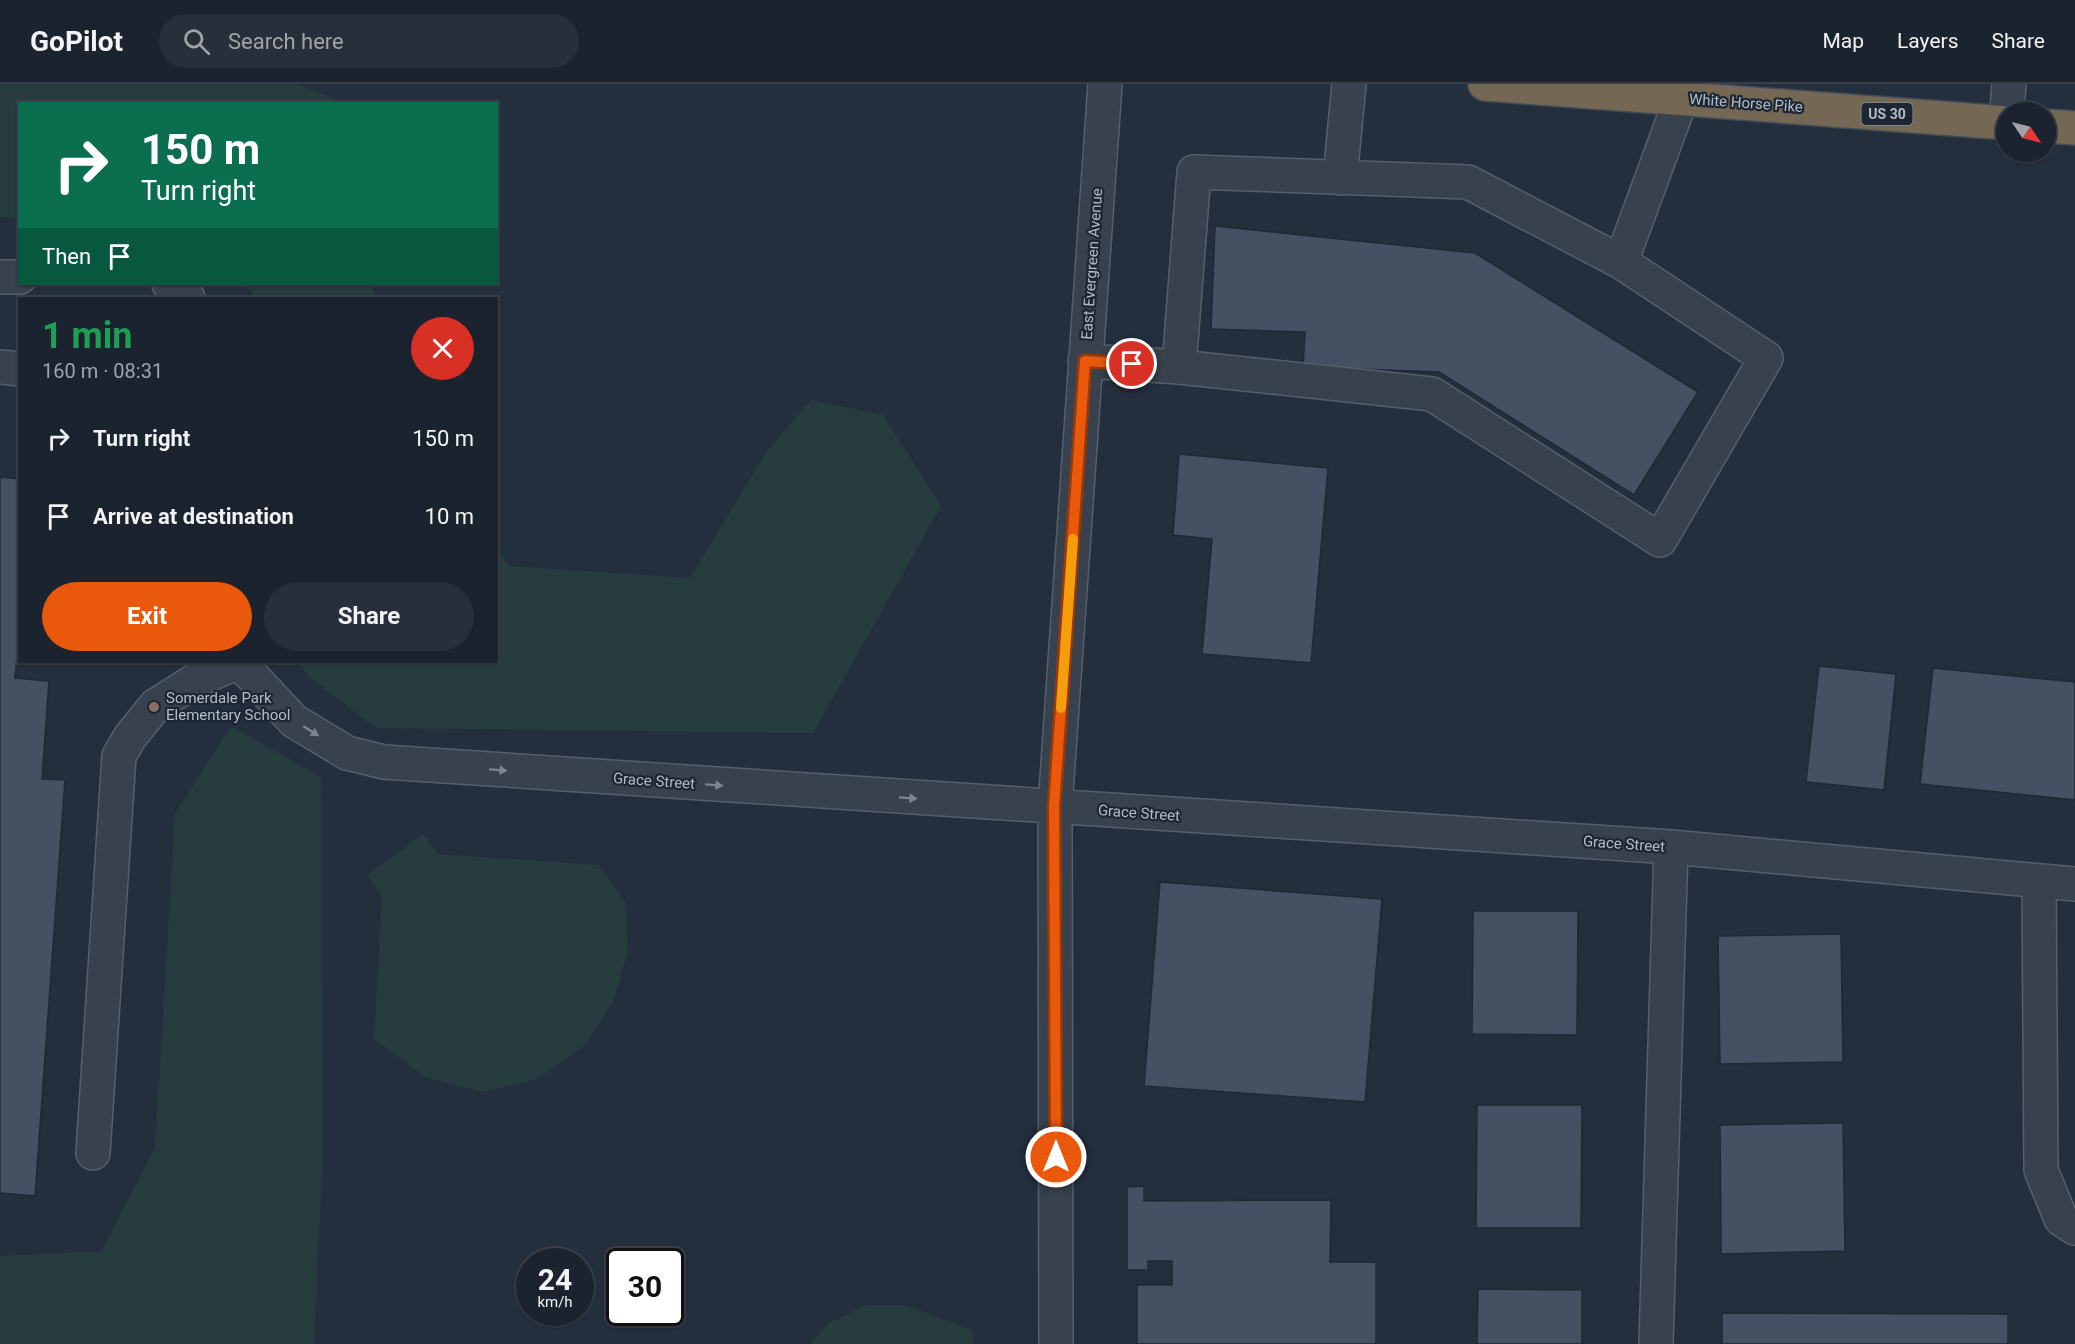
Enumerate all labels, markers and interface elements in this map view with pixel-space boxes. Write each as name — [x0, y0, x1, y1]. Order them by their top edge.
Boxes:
search box — [159, 14, 579, 68]
text: GoPilot — [30, 25, 123, 58]
icon: search — [180, 25, 213, 58]
text: Search here — [228, 29, 344, 54]
text: Map — [1822, 29, 1864, 53]
text: Layers — [1897, 29, 1958, 53]
text: Share — [1991, 29, 2045, 53]
street label: White Horse Pike — [1688, 90, 1804, 116]
north arrow — [1996, 102, 2056, 162]
map controls — [1996, 102, 2056, 162]
road number: US 30 — [1862, 103, 1912, 125]
text: 150 m — [141, 125, 260, 174]
icon: right — [42, 126, 120, 204]
text: Turn right — [141, 175, 256, 207]
street label: East Evergreen Avenue — [1078, 188, 1106, 340]
icon: arrive — [103, 240, 136, 273]
text: Then — [42, 244, 91, 269]
text: 1 min — [42, 315, 133, 357]
button: close — [411, 317, 474, 380]
pin — [1106, 338, 1157, 389]
icon: arrive — [1115, 347, 1148, 380]
text: 160 m · 08:31 — [42, 359, 163, 383]
icon: right — [42, 422, 75, 455]
text: Turn right — [93, 426, 190, 451]
text: 150 m — [412, 426, 474, 451]
icon: arrive — [42, 500, 75, 533]
text: Arrive at destination — [93, 504, 294, 529]
text: 10 m — [425, 504, 474, 529]
button: Exit — [42, 582, 252, 651]
button: Share — [264, 582, 474, 651]
place label: Somerdale Park Elementary School — [166, 689, 290, 724]
marker: Somerdale Park Elementary School — [147, 700, 161, 714]
one-way arrow — [303, 725, 319, 736]
one-way arrow — [489, 765, 508, 775]
street label: Grace Street — [612, 769, 696, 793]
one-way arrow — [704, 780, 723, 789]
one-way arrow — [899, 793, 918, 802]
street label: Grace Street — [1097, 801, 1181, 825]
street label: Grace Street — [1582, 832, 1666, 856]
position arrow — [1024, 1125, 1088, 1189]
speed limit sign: 30 — [606, 1248, 684, 1326]
text: 24 — [538, 1262, 572, 1297]
text: km/h — [537, 1293, 573, 1311]

